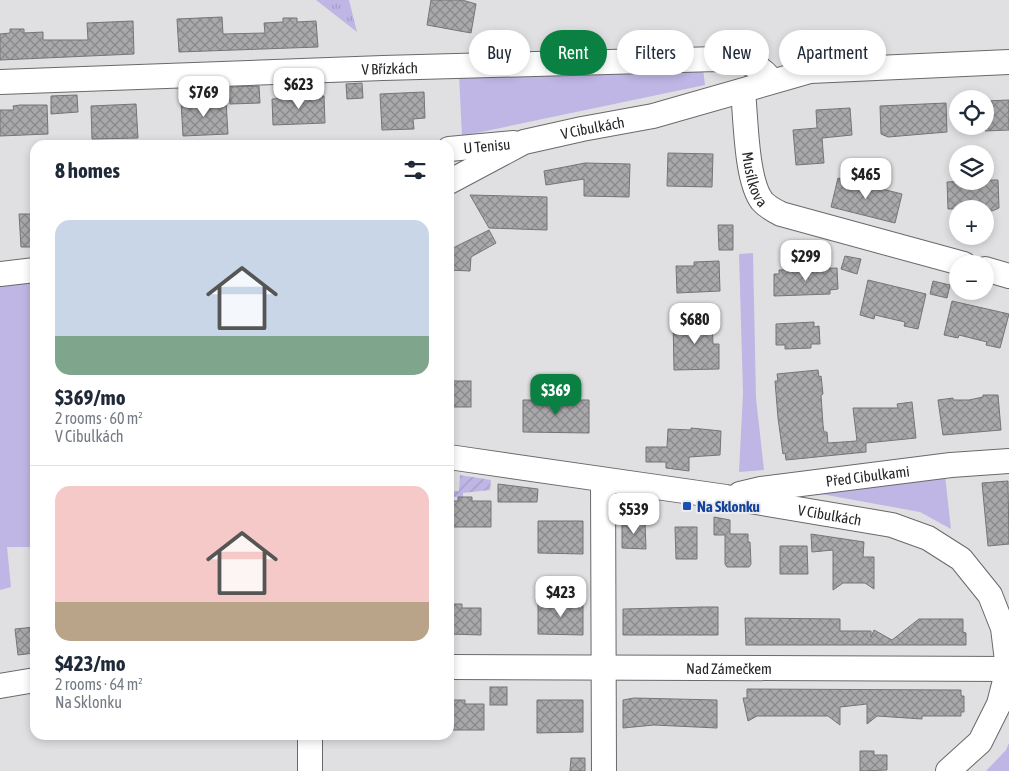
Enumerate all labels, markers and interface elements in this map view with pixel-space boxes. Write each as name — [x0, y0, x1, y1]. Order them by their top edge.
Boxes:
chip: Buy — [469, 30, 530, 75]
chip: Rent — [540, 30, 607, 75]
chip: Filters — [617, 30, 694, 75]
chip: New — [704, 30, 769, 75]
chip: Apartment — [779, 30, 886, 75]
street label: V Břízkách — [361, 59, 418, 77]
pin: $623 — [269, 68, 329, 110]
text: $623 — [284, 75, 314, 93]
pin: $769 — [174, 76, 234, 118]
text: $769 — [189, 83, 219, 101]
map controls — [949, 90, 994, 300]
button: locate — [949, 90, 994, 135]
street label: V Cibulkách — [559, 113, 626, 142]
street label: U Tenisu — [463, 135, 511, 156]
button: layers — [949, 145, 994, 190]
street label: Musílkova — [740, 151, 771, 210]
icon: filters — [401, 156, 429, 184]
text: 8 homes — [55, 158, 120, 182]
pin: $465 — [836, 158, 896, 200]
text: $465 — [851, 165, 881, 183]
button: + — [949, 200, 994, 245]
pin: $299 — [776, 240, 836, 282]
text: $299 — [791, 247, 821, 265]
icon: home — [197, 253, 287, 343]
button: − — [949, 255, 994, 300]
pin: $680 — [665, 302, 725, 345]
text: $680 — [680, 310, 710, 328]
pin: $369 — [526, 374, 586, 416]
text: $369 — [541, 381, 571, 399]
text: $369/mo — [55, 385, 126, 409]
text: 2 rooms · 60 m² — [55, 409, 143, 427]
text: V Cibulkách — [55, 427, 124, 445]
street label: Před Cibulkami — [825, 462, 910, 489]
pin: $539 — [604, 492, 664, 535]
place label: Na Sklonku — [697, 498, 760, 515]
text: $539 — [619, 500, 649, 518]
marker: Na Sklonku — [681, 500, 693, 512]
street label: V Cibulkách — [796, 501, 863, 528]
icon: home — [197, 518, 287, 608]
pin: $423 — [531, 576, 591, 618]
text: $423 — [546, 583, 576, 601]
text: $423/mo — [55, 651, 126, 675]
street label: Nad Zámečkem — [686, 659, 772, 677]
text: 2 rooms · 64 m² — [55, 675, 143, 693]
text: Na Sklonku — [55, 693, 122, 711]

